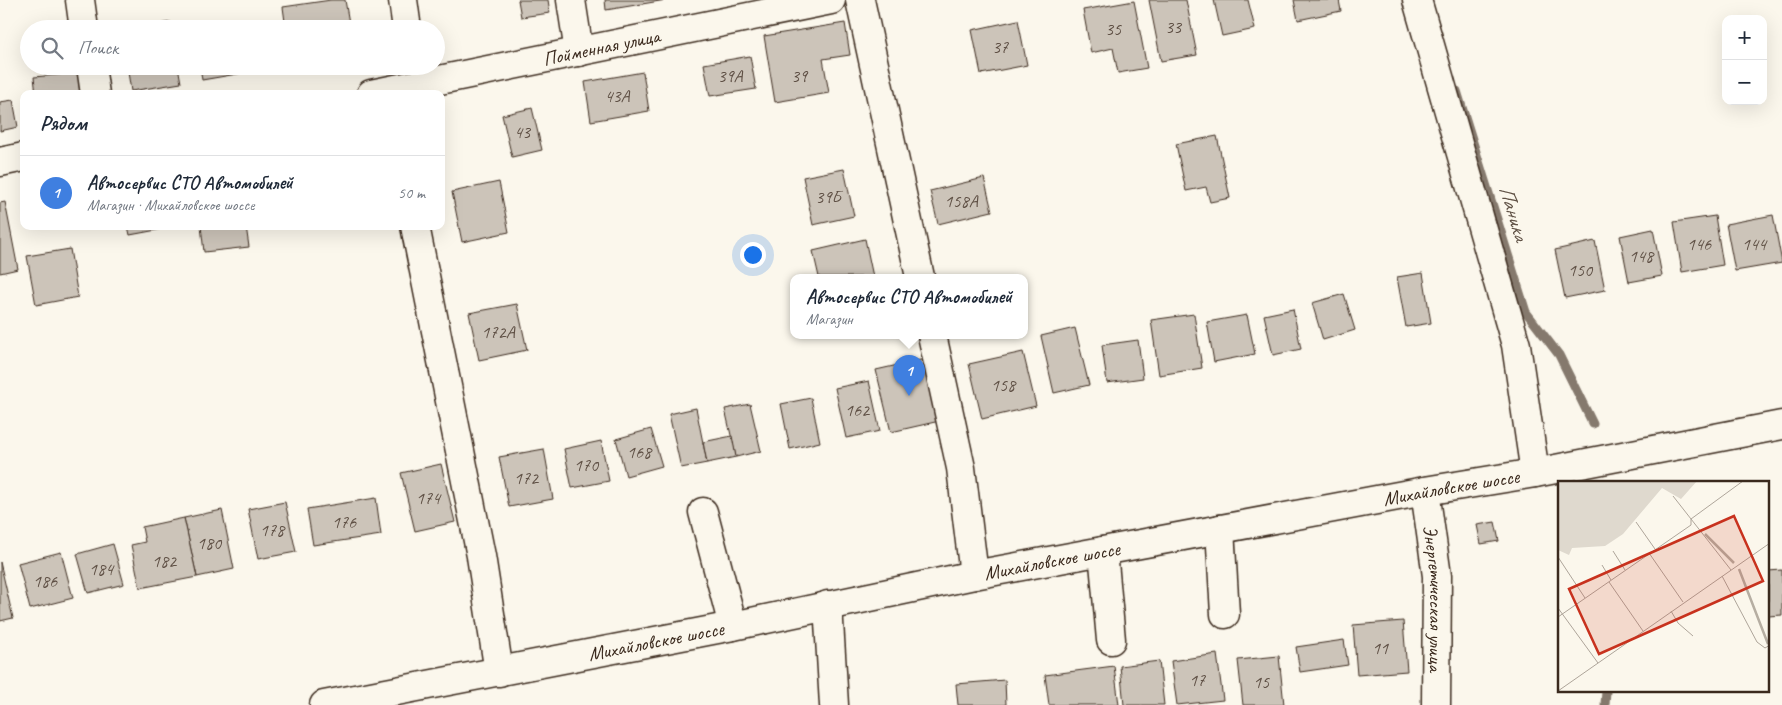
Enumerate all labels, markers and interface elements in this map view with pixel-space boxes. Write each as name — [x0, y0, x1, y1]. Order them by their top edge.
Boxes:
map controls — [1722, 15, 1767, 105]
button: + — [1722, 15, 1767, 60]
house number: 33 — [1165, 16, 1183, 38]
house number: 35 — [1105, 18, 1122, 40]
search box — [20, 20, 445, 75]
street label: Пойменная улица — [541, 23, 664, 72]
icon: search — [38, 34, 66, 62]
text: Поиск — [78, 36, 118, 60]
house number: 37 — [992, 36, 1009, 58]
button: − — [1722, 60, 1767, 105]
house number: 39А — [717, 65, 744, 87]
house number: 39 — [791, 65, 809, 87]
house number: 43А — [604, 85, 631, 107]
text: Рядом — [40, 110, 87, 136]
house number: 43 — [514, 121, 532, 143]
text: Автосервис СТО Автомобилей — [87, 171, 293, 195]
water label: Паника — [1493, 182, 1535, 246]
text: 1 — [52, 183, 60, 203]
text: 50 m — [398, 183, 425, 203]
house number: 39Б — [815, 186, 844, 208]
house number: 158А — [944, 190, 979, 212]
text: Магазин · Михайловское шоссе — [87, 195, 254, 215]
house number: 146 — [1687, 233, 1712, 255]
house number: 144 — [1742, 233, 1768, 255]
your location — [740, 242, 766, 268]
house number: 148 — [1629, 245, 1655, 267]
house number: 150 — [1568, 259, 1594, 281]
popup — [790, 274, 1028, 339]
text: Автосервис СТО Автомобилей — [806, 285, 1012, 309]
text: Магазин — [806, 309, 853, 329]
house number: 172А — [481, 321, 516, 343]
pin: 1 — [893, 355, 925, 396]
house number: 158 — [991, 374, 1017, 396]
house number: 162 — [845, 399, 871, 421]
house number: 168 — [627, 441, 653, 463]
house number: 170 — [574, 454, 600, 476]
street label: Михайловское шоссе — [1381, 464, 1522, 512]
house number: 172 — [514, 467, 540, 489]
inset map — [1558, 481, 1770, 692]
house number: 174 — [416, 487, 442, 509]
house number: 176 — [332, 511, 357, 533]
house number: 178 — [260, 519, 286, 541]
street label: Энергетическая улица — [1417, 523, 1449, 674]
house number: 180 — [197, 532, 223, 554]
street label: Михайловское шоссе — [982, 536, 1123, 586]
house number: 182 — [152, 550, 178, 572]
house number: 184 — [89, 558, 115, 580]
house number: 186 — [33, 570, 58, 592]
street label: Михайловское шоссе — [586, 616, 727, 667]
house number: 11 — [1372, 637, 1389, 659]
house number: 17 — [1189, 669, 1206, 691]
house number: 15 — [1253, 671, 1270, 693]

